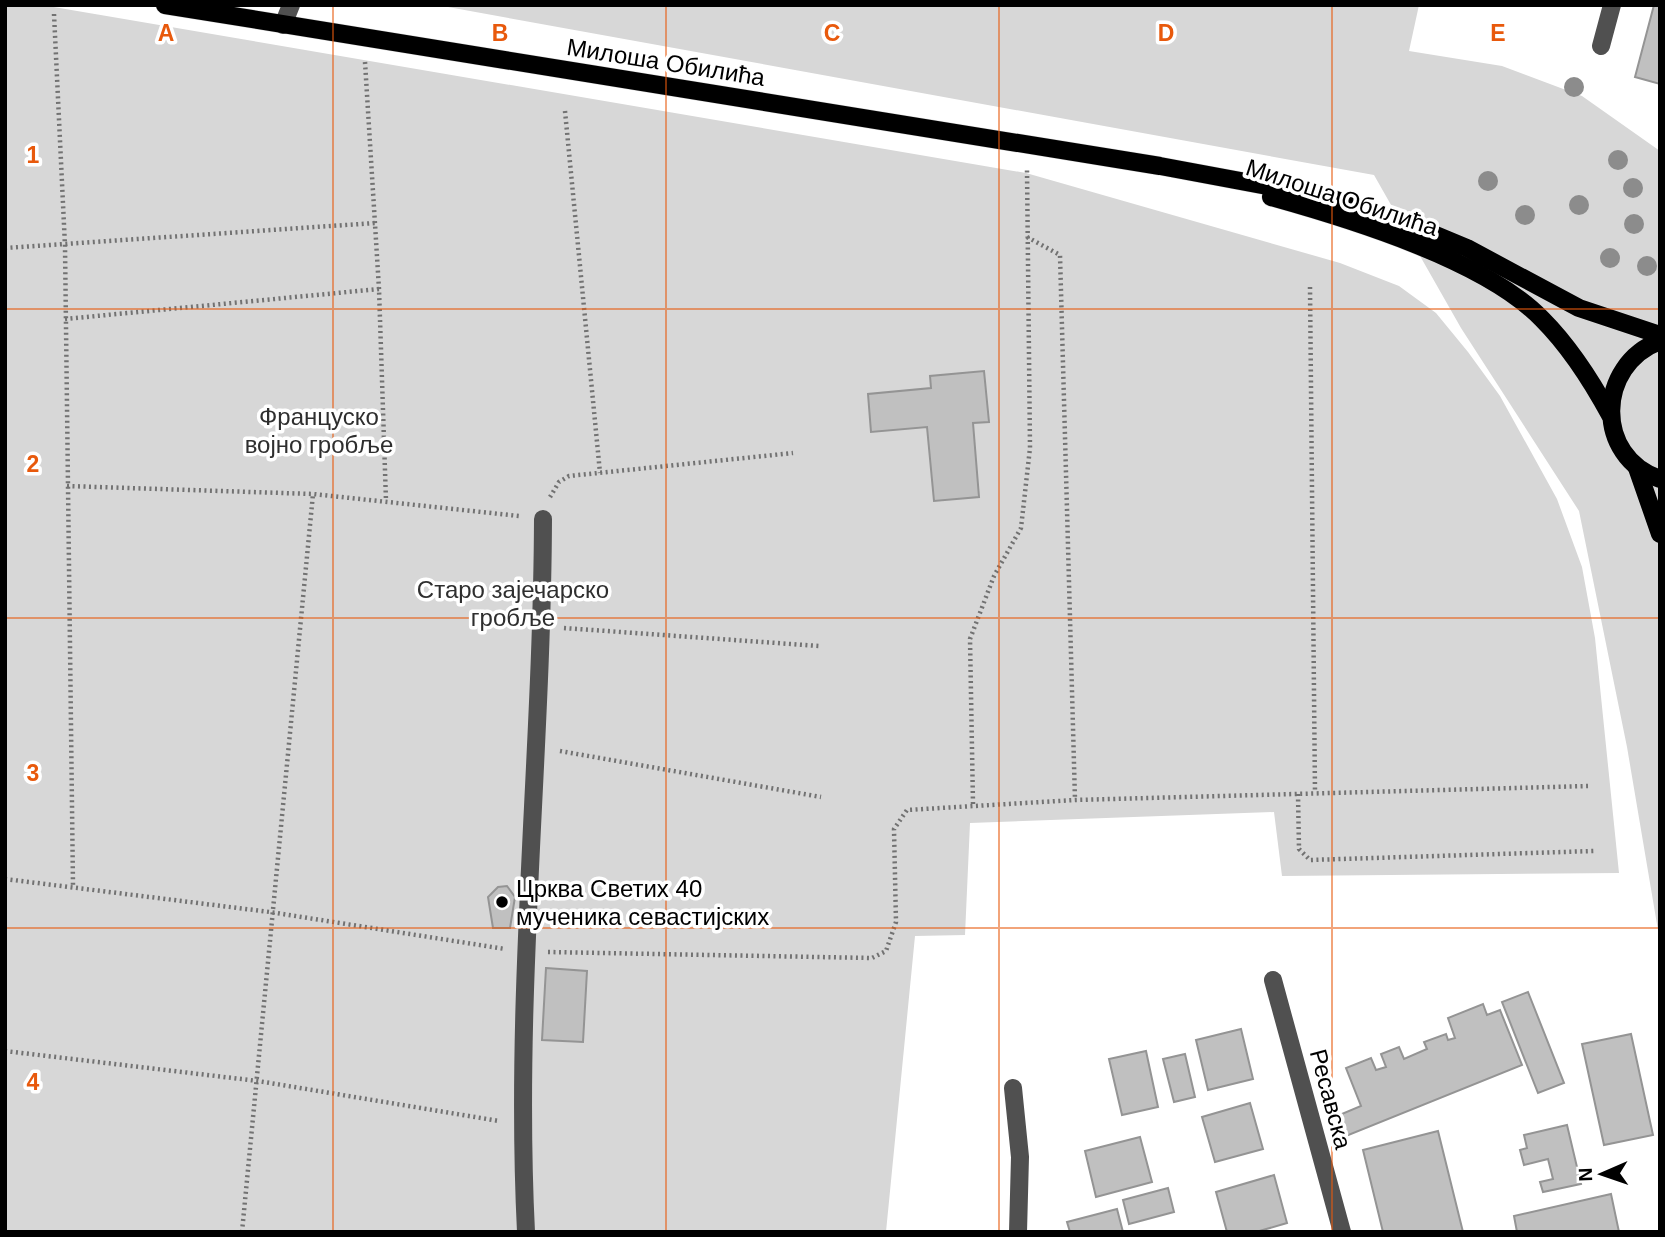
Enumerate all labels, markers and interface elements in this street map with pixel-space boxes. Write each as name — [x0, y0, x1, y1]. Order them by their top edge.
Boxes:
text: A — [158, 20, 174, 46]
text: B — [492, 20, 508, 46]
text: C — [824, 20, 840, 46]
text: D — [1158, 20, 1174, 46]
text: E — [1490, 20, 1506, 46]
street label: Милоша Обилића — [565, 33, 768, 91]
text: 1 — [27, 142, 40, 168]
street label: Милоша Обилића — [1243, 153, 1442, 241]
park label: Француско војно гробље — [245, 403, 393, 458]
text: 2 — [27, 451, 39, 477]
park label: Старо зајечарско гробље — [417, 576, 609, 631]
text: 3 — [27, 760, 39, 786]
place label: Црква Светих 40 мученика севастијских — [516, 875, 769, 930]
marker: Црква Светих 40 мученика севастијских — [494, 894, 510, 910]
street label: Ресавска — [1305, 1046, 1357, 1153]
text: 4 — [27, 1069, 40, 1095]
north arrow — [1567, 1139, 1637, 1209]
text: N — [1575, 1167, 1596, 1182]

